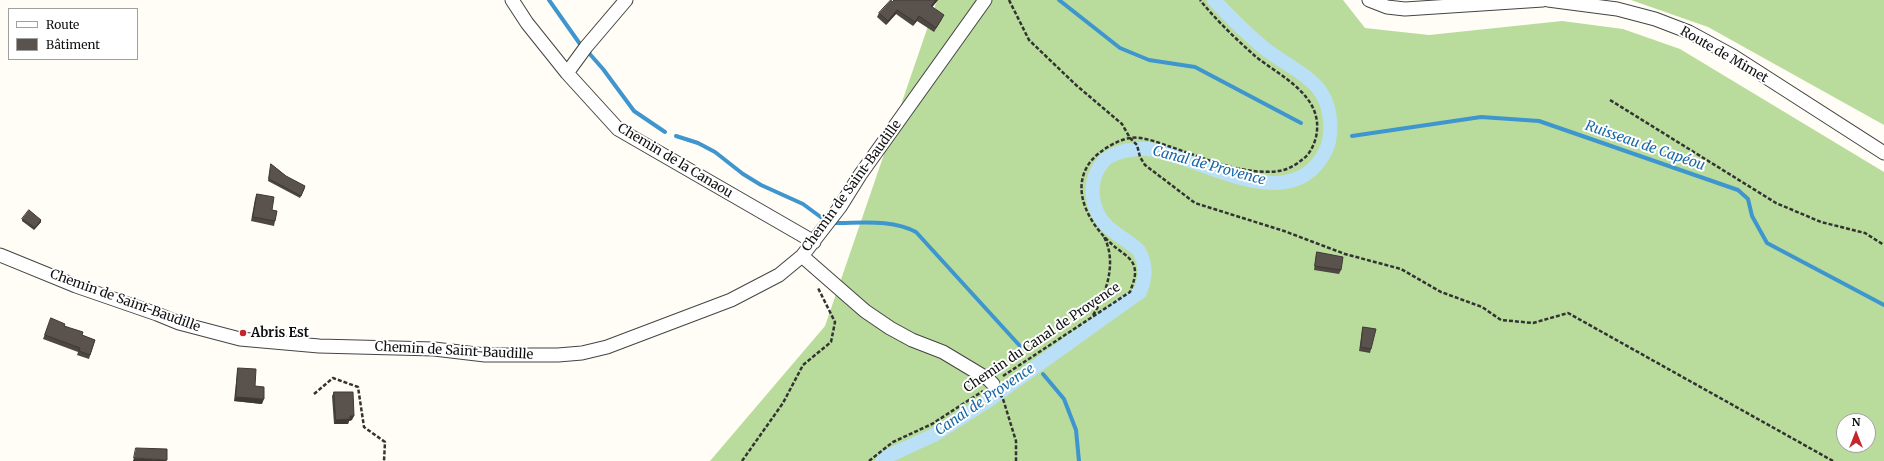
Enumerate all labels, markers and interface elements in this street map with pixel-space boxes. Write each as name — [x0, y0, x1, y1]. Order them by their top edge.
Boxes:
legend — [8, 8, 138, 60]
text: Route — [46, 17, 79, 32]
street label: Route de Mimet — [1677, 24, 1771, 86]
text: Bâtiment — [46, 37, 100, 52]
street label: Chemin de Saint-Baudille — [799, 117, 905, 255]
water label: Ruisseau de Capéou — [1583, 118, 1707, 174]
street label: Chemin de la Canaou — [615, 120, 735, 202]
water label: Canal de Provence — [1151, 143, 1267, 189]
street label: Chemin de Saint-Baudille — [48, 267, 202, 335]
street label: Chemin du Canal de Provence — [961, 280, 1123, 396]
place label: Abris Est — [251, 325, 309, 341]
marker: Abris Est — [238, 328, 248, 338]
street label: Chemin de Saint-Baudille — [374, 339, 534, 363]
water label: Canal de Provence — [932, 360, 1038, 440]
north arrow — [1836, 413, 1876, 453]
text: N — [1852, 415, 1860, 429]

